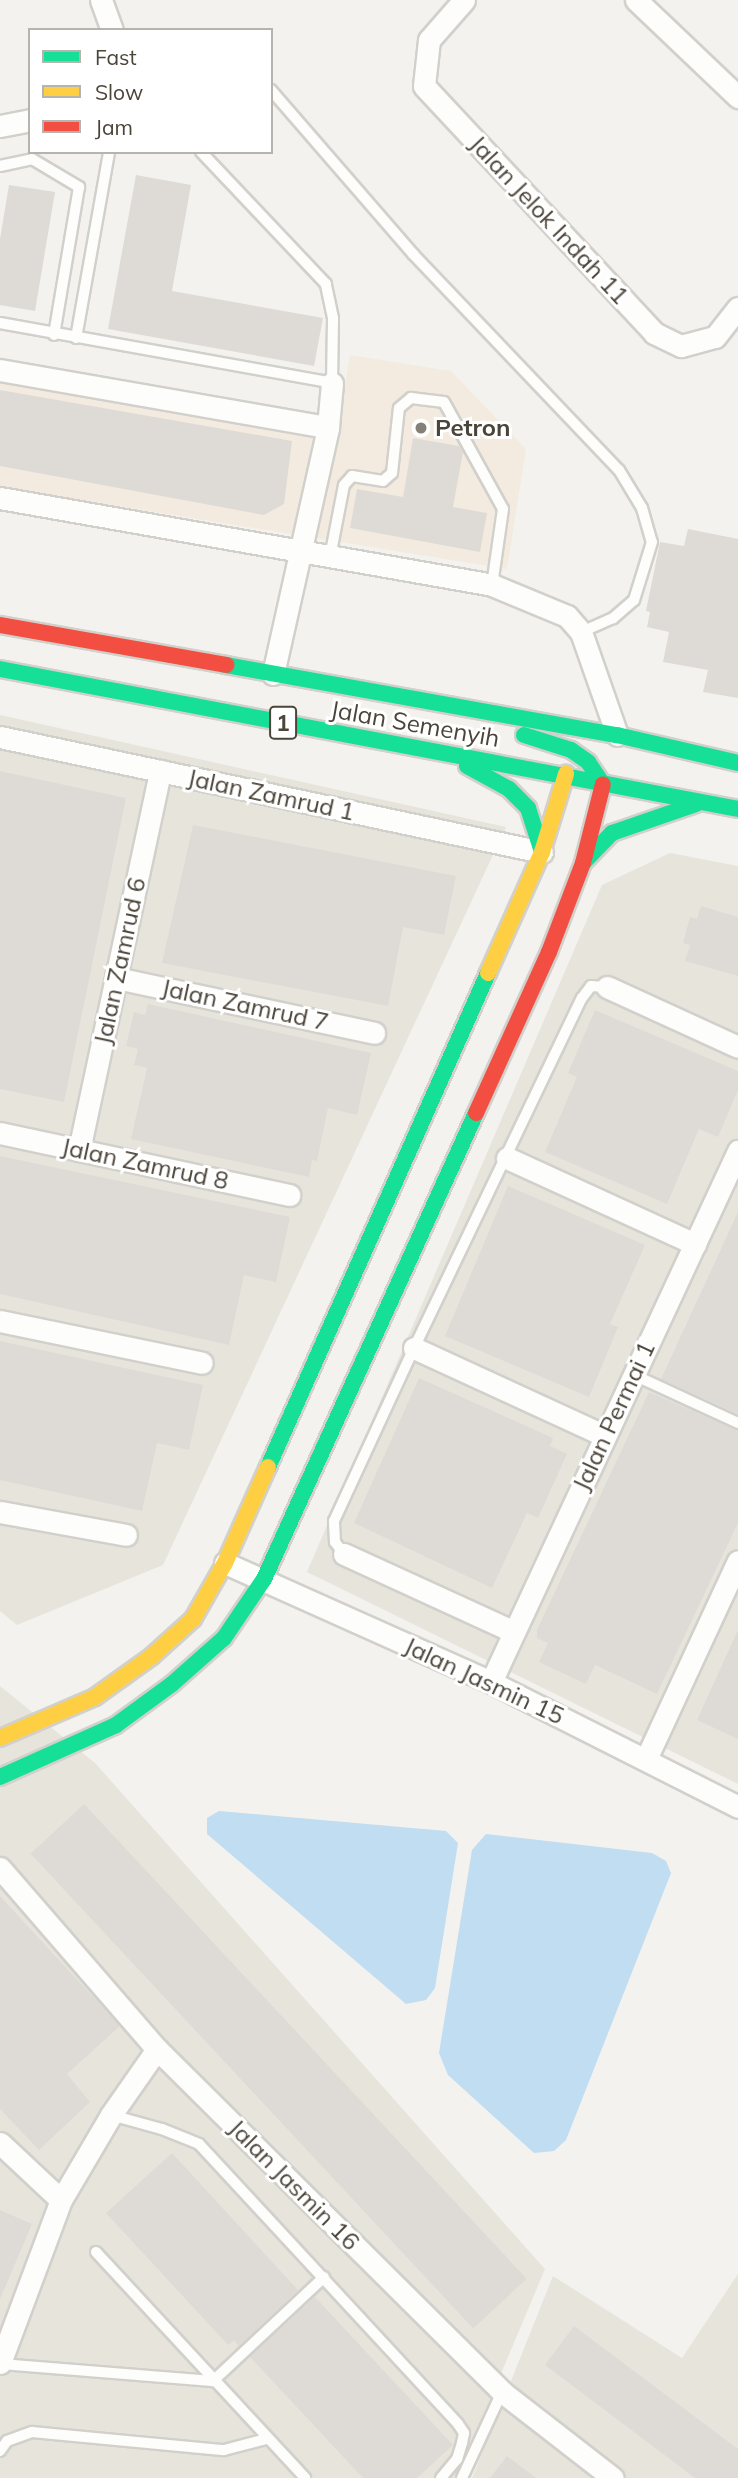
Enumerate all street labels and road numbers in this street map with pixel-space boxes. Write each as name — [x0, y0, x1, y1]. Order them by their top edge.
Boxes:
street label: Jalan Jelok Indah 11 — [463, 130, 635, 310]
street label: Jalan Semenyih — [328, 695, 502, 753]
road number: 1 — [269, 704, 297, 743]
street label: Jalan Zamrud 1 — [185, 763, 357, 827]
street label: Jalan Zamrud 6 — [88, 875, 152, 1047]
street label: Jalan Zamrud 7 — [159, 973, 331, 1037]
street label: Jalan Zamrud 8 — [59, 1132, 231, 1196]
street label: Jalan Permai 1 — [567, 1337, 661, 1495]
street label: Jalan Jasmin 15 — [400, 1631, 568, 1731]
street label: Jalan Jasmin 16 — [223, 2114, 365, 2256]

